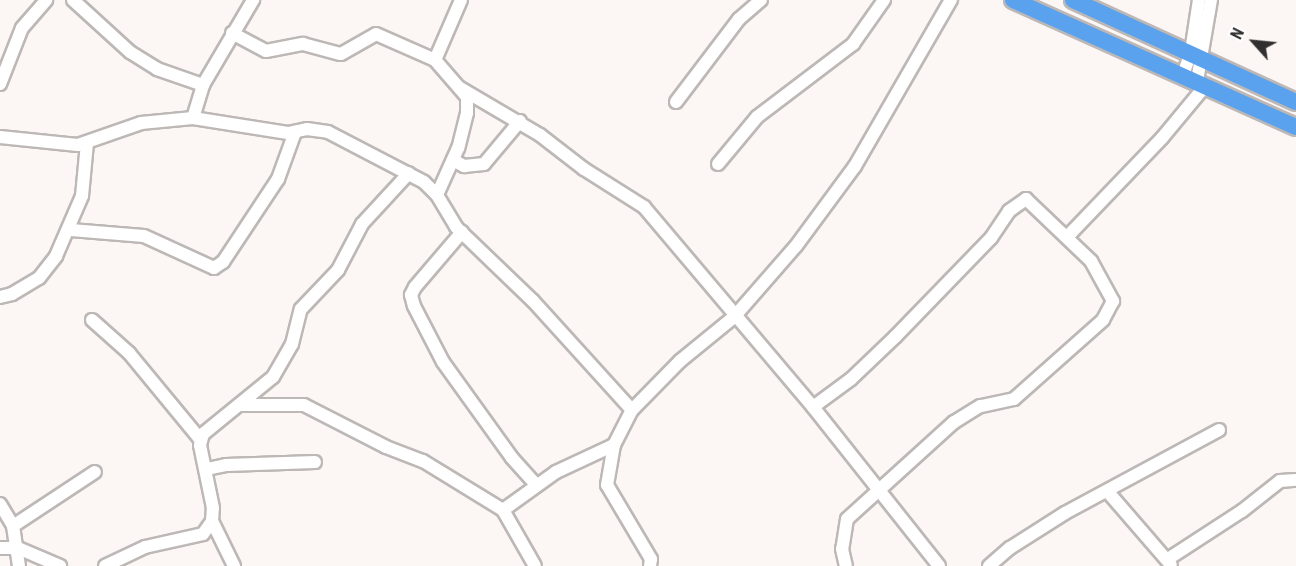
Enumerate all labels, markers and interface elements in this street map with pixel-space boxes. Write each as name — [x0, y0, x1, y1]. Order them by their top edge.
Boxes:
north arrow — [1224, 12, 1284, 72]
text: N — [1227, 25, 1248, 42]

